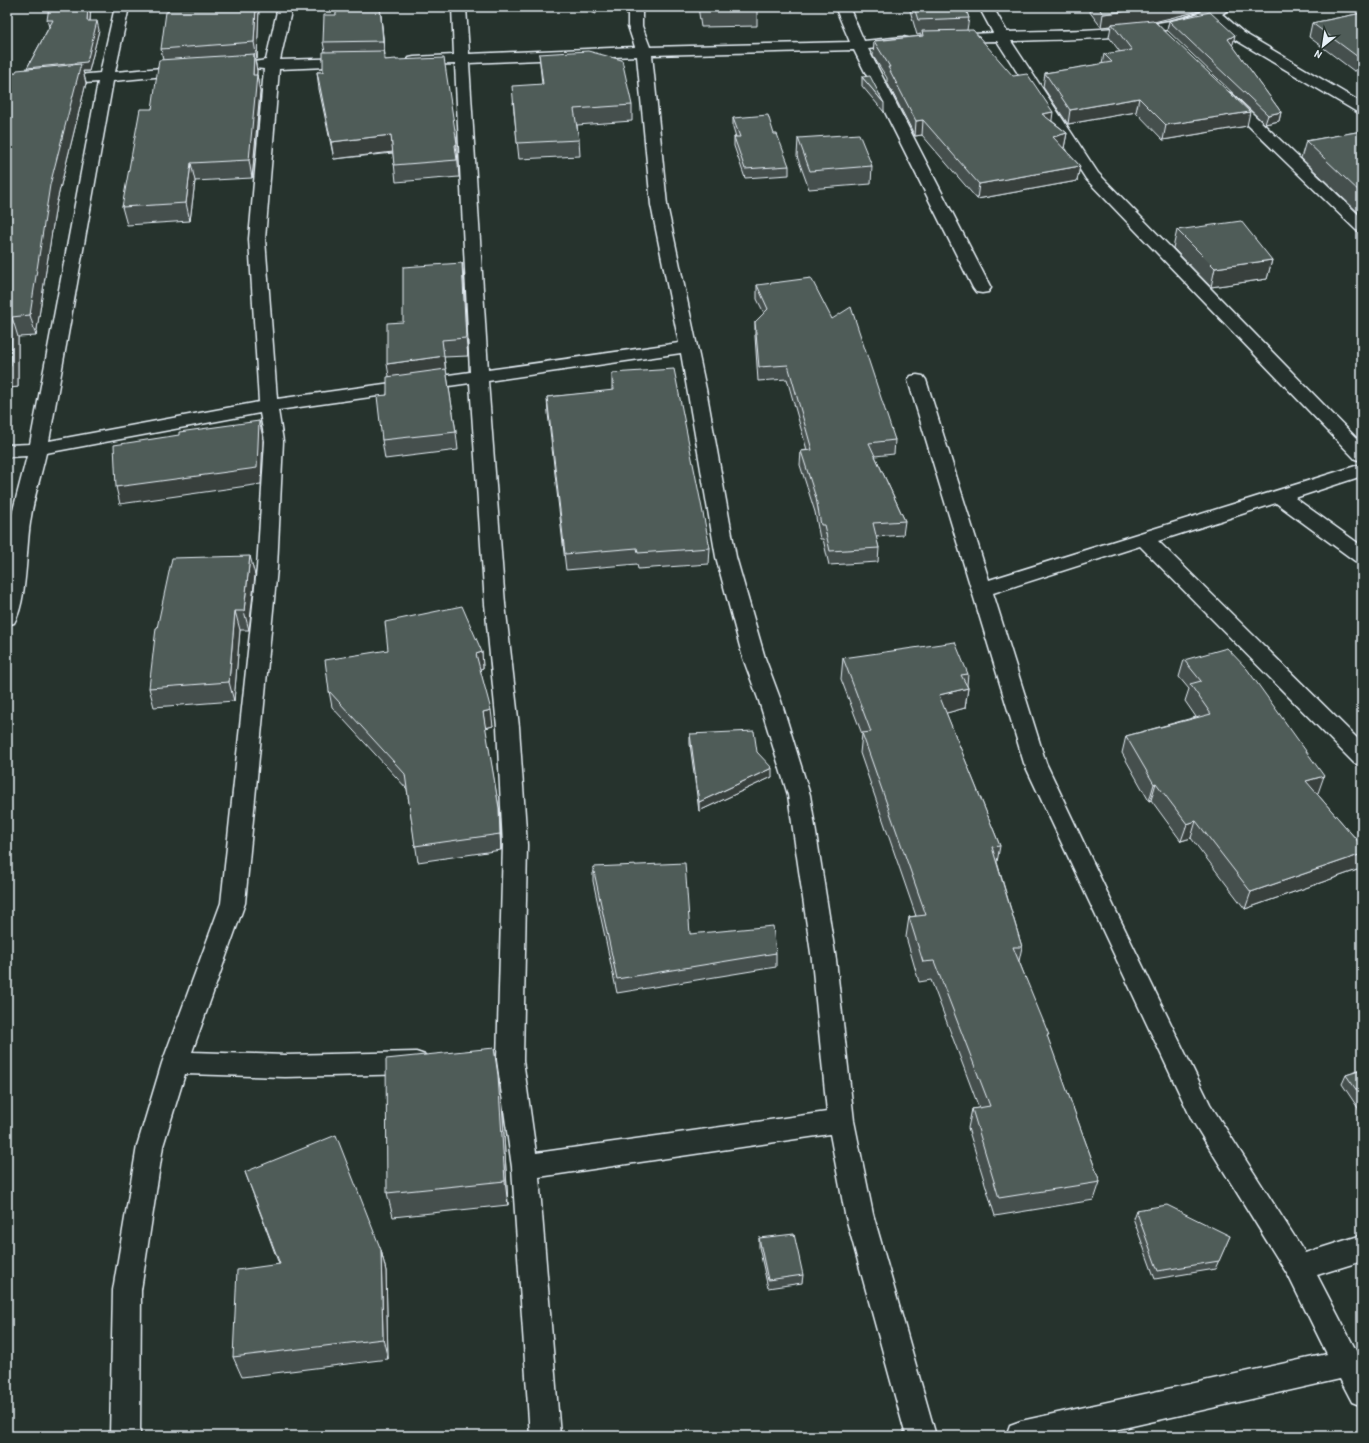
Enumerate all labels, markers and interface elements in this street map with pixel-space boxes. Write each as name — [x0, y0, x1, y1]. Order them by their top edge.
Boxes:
north arrow — [1303, 26, 1343, 66]
text: N — [1312, 47, 1324, 62]

